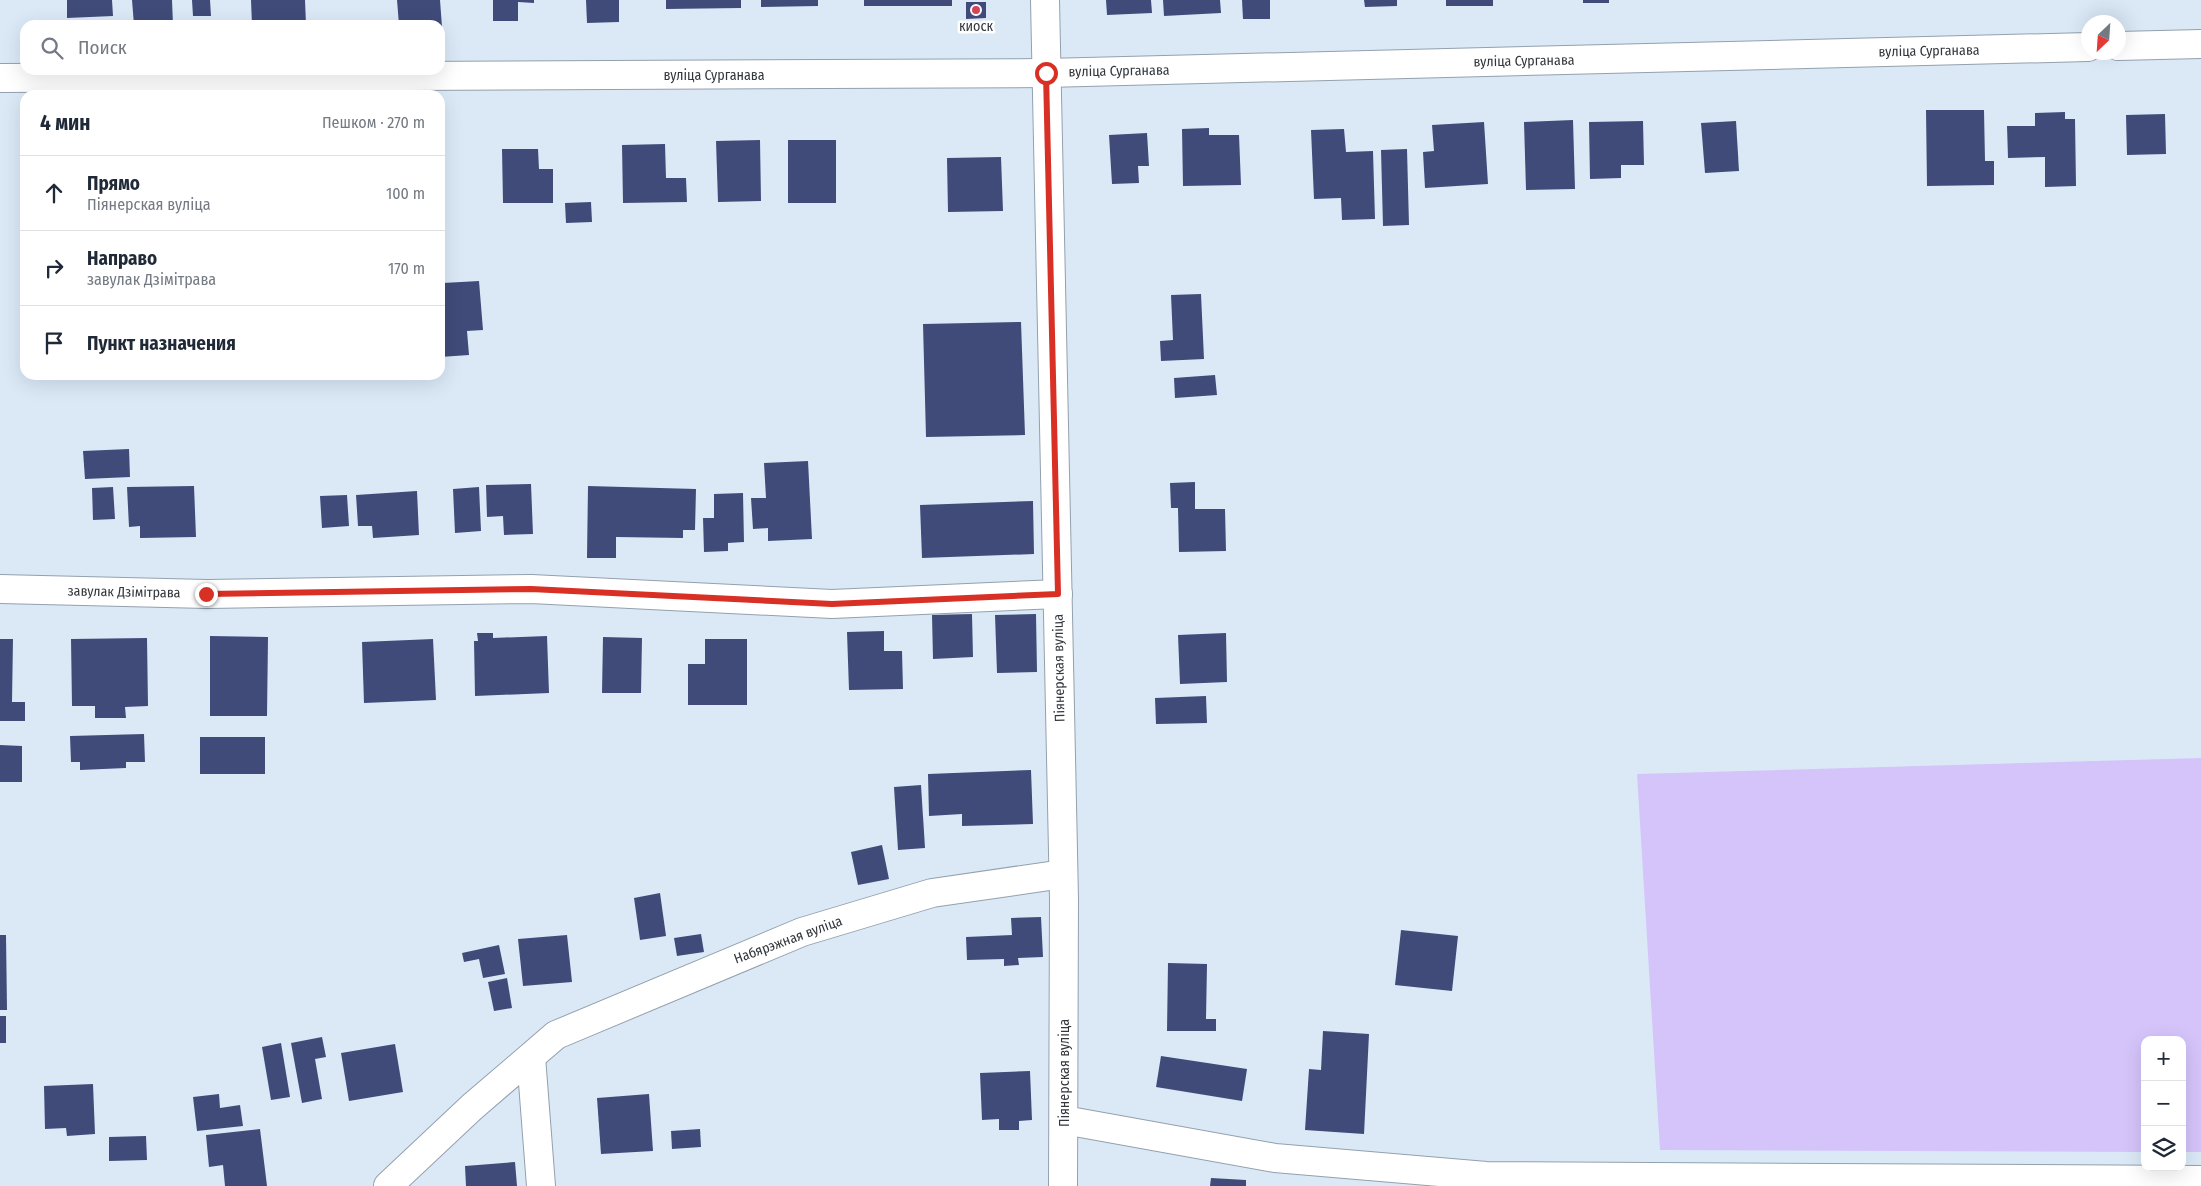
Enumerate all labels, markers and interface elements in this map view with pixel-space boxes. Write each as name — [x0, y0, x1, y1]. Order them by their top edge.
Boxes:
marker: киоск — [970, 4, 982, 16]
north arrow — [2081, 15, 2126, 60]
place label: киоск — [959, 18, 993, 35]
search box — [20, 20, 445, 75]
icon: search — [38, 34, 66, 62]
text: Поиск — [78, 36, 127, 59]
street label: вуліца Сурганава — [1878, 42, 1980, 60]
street label: вуліца Сурганава — [1473, 52, 1575, 70]
route start — [1035, 62, 1058, 85]
street label: вуліца Сурганава — [1068, 62, 1170, 80]
street label: вуліца Сурганава — [663, 67, 765, 84]
text: 4 мин — [40, 110, 90, 136]
text: Пешком · 270 m — [322, 113, 425, 132]
text: Прямо — [87, 172, 140, 195]
icon: ahead — [40, 179, 68, 207]
text: 100 m — [386, 184, 425, 203]
text: Піянерская вуліца — [87, 195, 211, 214]
text: Направо — [87, 247, 157, 270]
icon: right — [40, 254, 68, 282]
text: 170 m — [388, 259, 425, 278]
text: завулак Дзімітрава — [87, 270, 216, 289]
icon: arrive — [40, 329, 68, 357]
text: Пункт назначения — [87, 332, 236, 355]
street label: завулак Дзімітрава — [67, 583, 181, 601]
route end — [195, 583, 218, 606]
street label: Піянерская вуліца — [1050, 614, 1068, 722]
street label: Набярэжная вуліца — [732, 912, 845, 967]
street label: Піянерская вуліца — [1056, 1019, 1073, 1127]
map controls — [2141, 1036, 2186, 1171]
button: + — [2141, 1036, 2186, 1081]
button: − — [2141, 1081, 2186, 1126]
button: layers — [2141, 1126, 2186, 1171]

